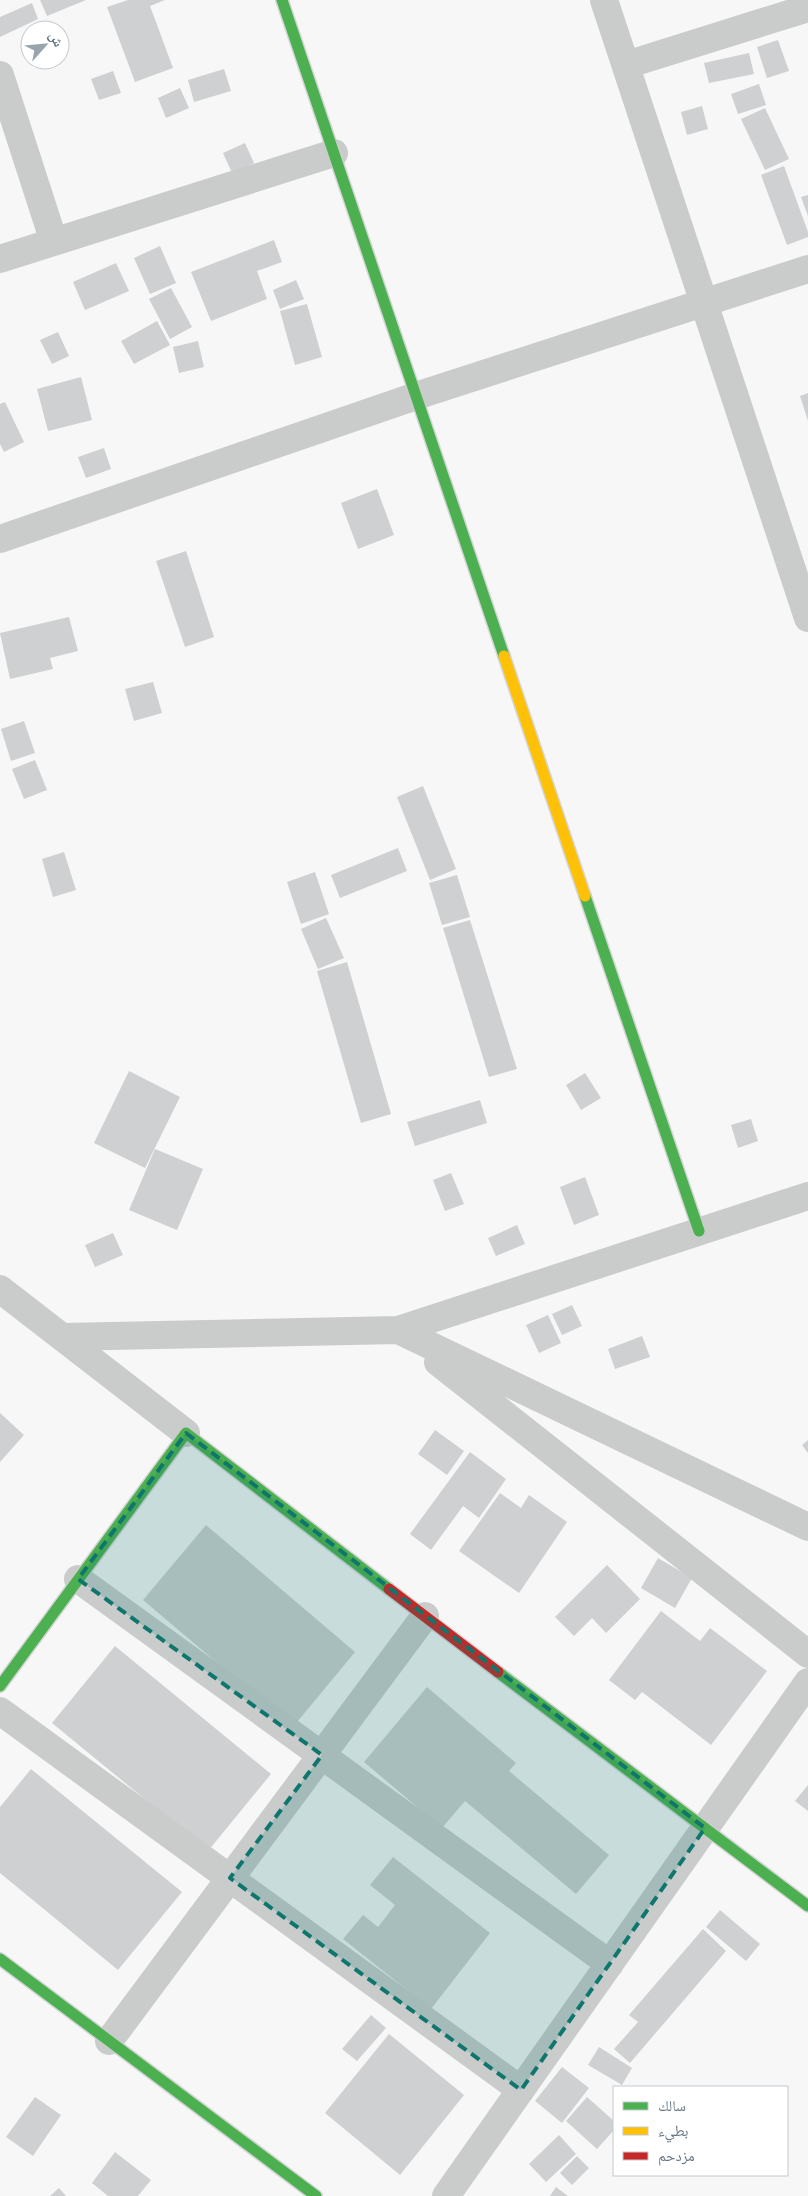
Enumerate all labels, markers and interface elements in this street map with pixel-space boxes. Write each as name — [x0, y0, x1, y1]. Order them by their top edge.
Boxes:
north arrow — [20, 20, 70, 70]
text: ش — [45, 28, 68, 50]
legend — [613, 2086, 788, 2176]
text: سالك — [658, 2096, 686, 2116]
text: بطيء — [658, 2121, 688, 2143]
text: مزدحم — [658, 2146, 695, 2166]

